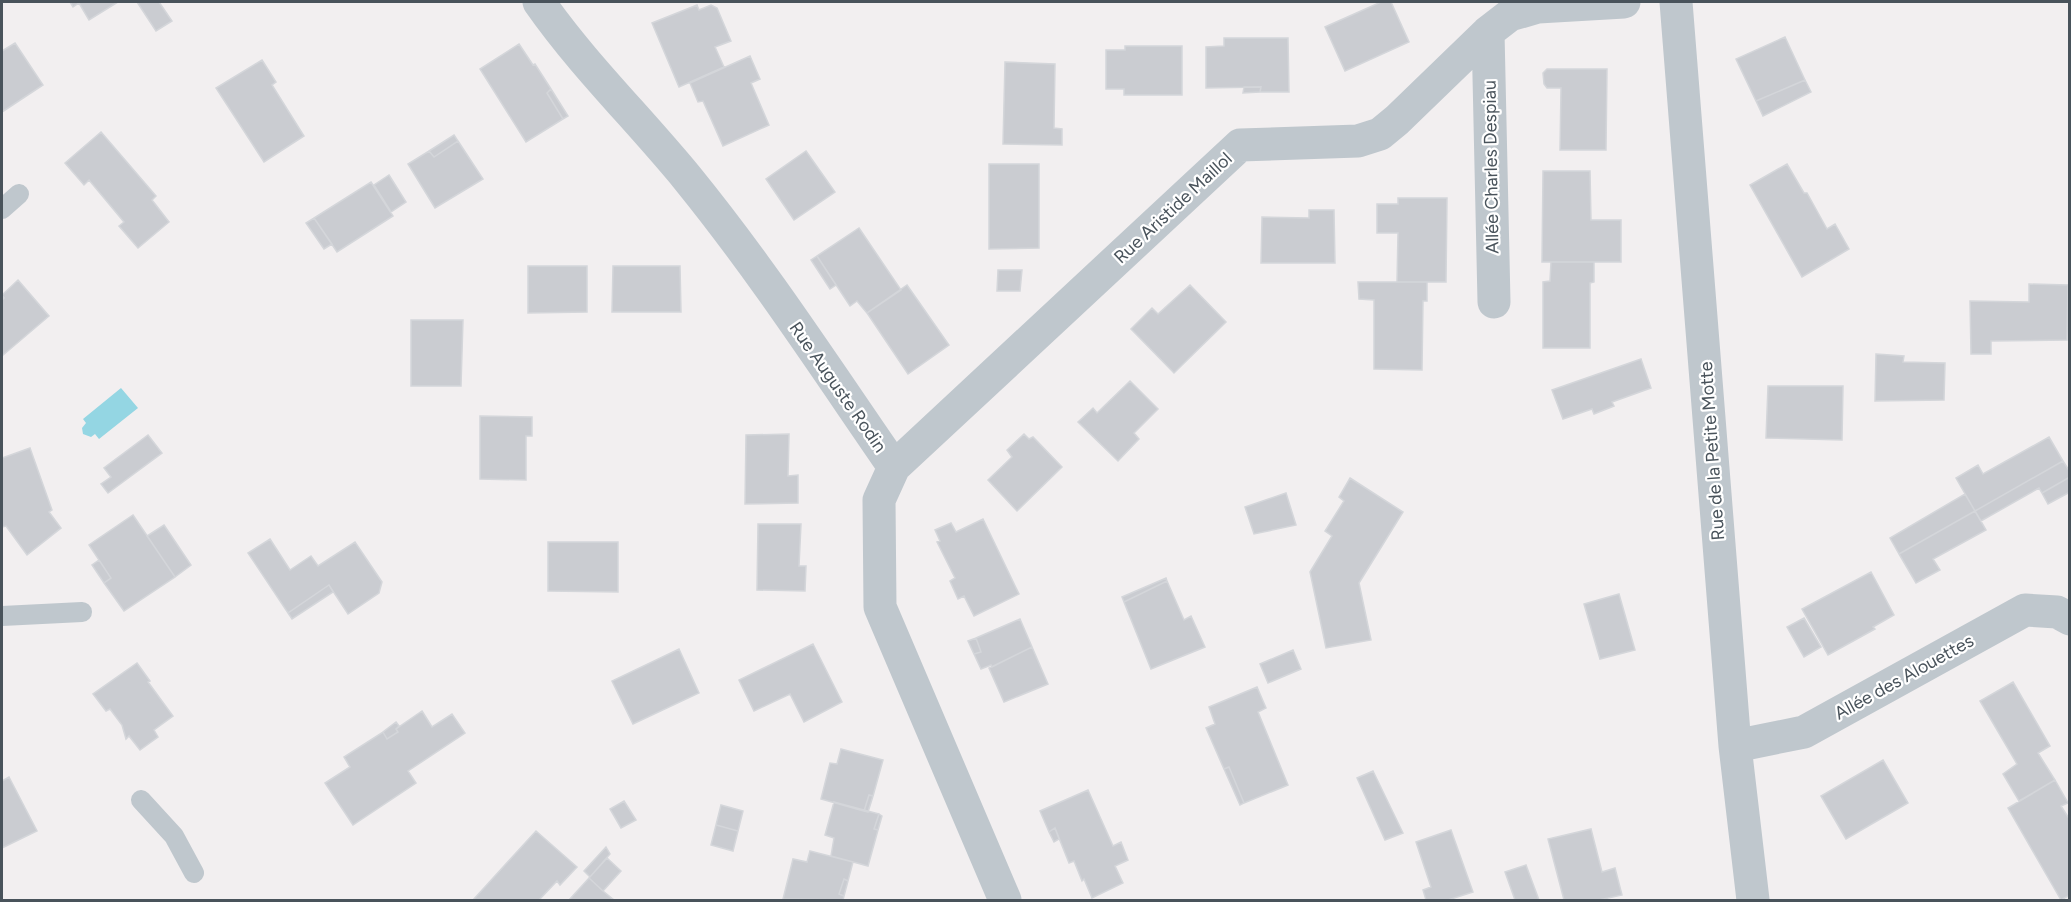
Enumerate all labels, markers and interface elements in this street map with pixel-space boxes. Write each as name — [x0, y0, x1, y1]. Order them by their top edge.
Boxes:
street label: Allée Charles Despiau — [1478, 80, 1504, 254]
street label: Rue Aristide Maillol — [1109, 148, 1237, 268]
street label: Rue Auguste Rodin — [785, 317, 891, 457]
street label: Rue de la Petite Motte — [1695, 361, 1729, 541]
street label: Allée des Alouettes — [1831, 630, 1977, 724]

